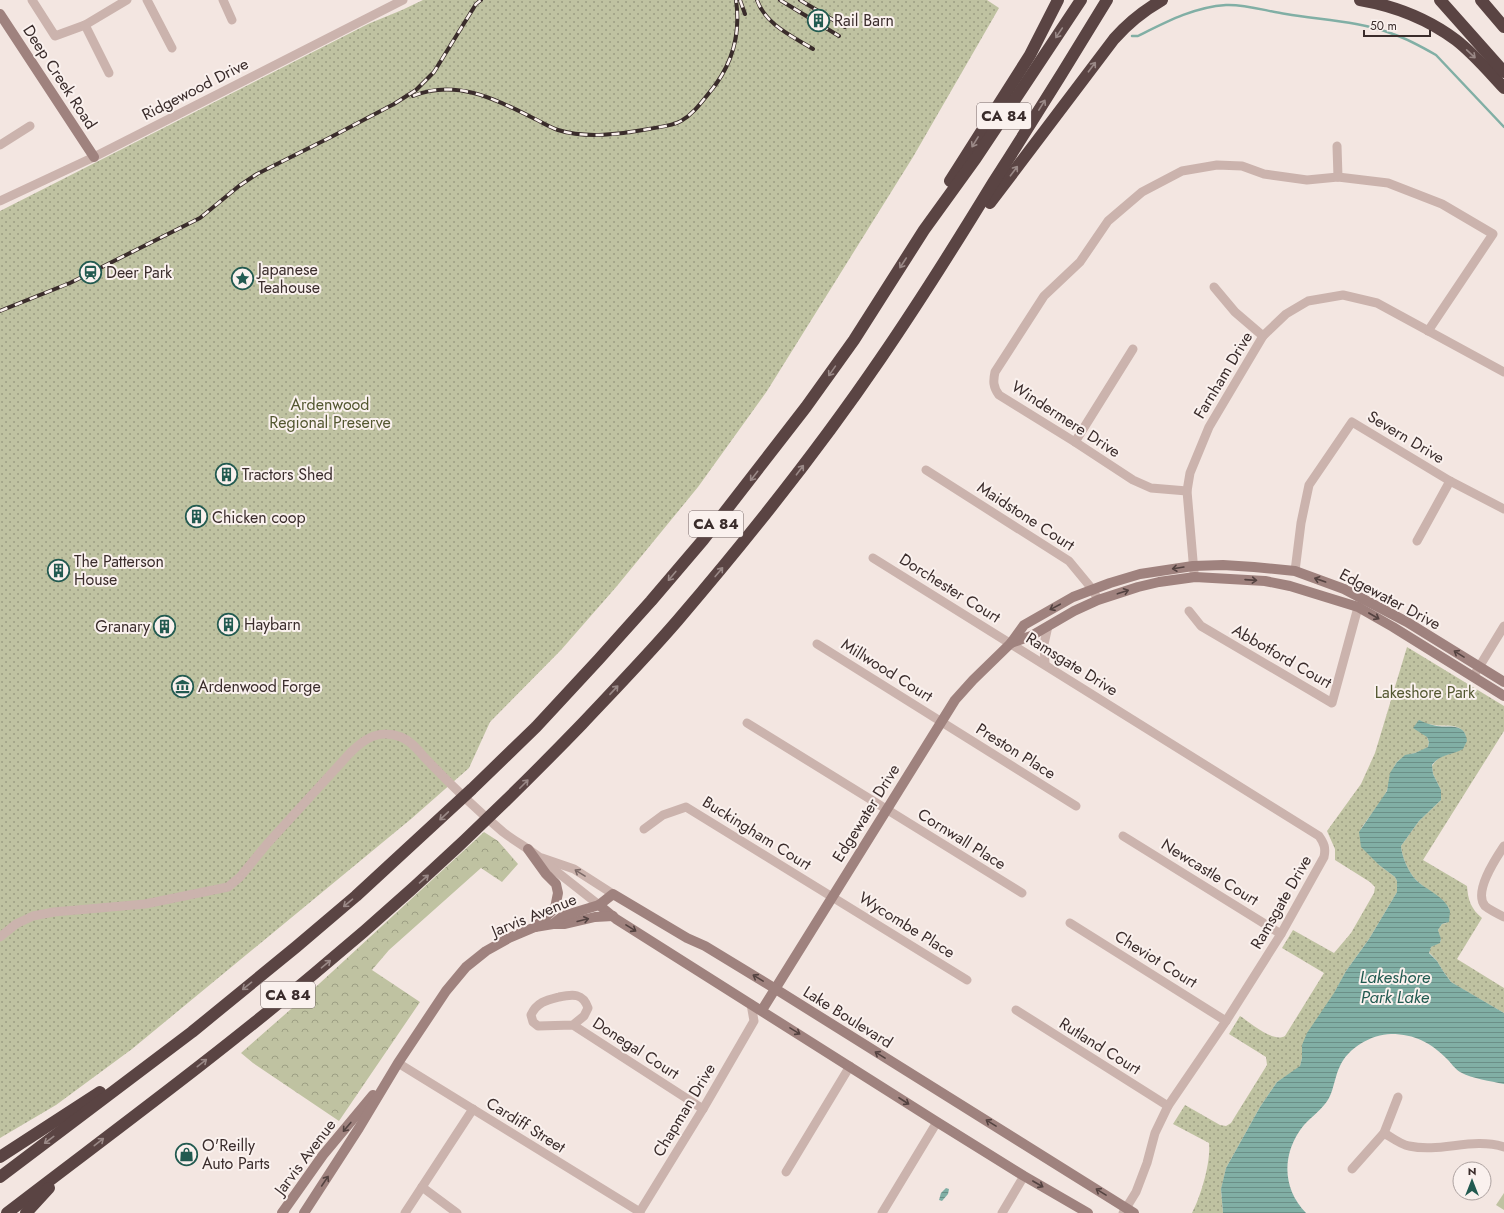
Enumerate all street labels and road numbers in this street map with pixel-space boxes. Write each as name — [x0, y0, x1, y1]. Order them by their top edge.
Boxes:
street label: Deep Creek Road — [18, 20, 102, 134]
street label: Ridgewood Drive — [138, 52, 252, 126]
road number: CA 84 — [977, 103, 1031, 129]
street label: Farnham Drive — [1188, 327, 1258, 423]
street label: Windermere Drive — [1007, 375, 1125, 463]
street label: Severn Drive — [1363, 405, 1449, 469]
street label: Maidstone Court — [973, 476, 1079, 556]
road number: CA 84 — [689, 511, 743, 537]
street label: Dorchester Court — [895, 548, 1005, 628]
street label: Edgewater Drive — [1335, 563, 1445, 635]
street label: Abbotford Court — [1228, 618, 1336, 694]
street label: Ramsgate Drive — [1021, 626, 1123, 702]
street label: Millwood Court — [837, 633, 937, 707]
street label: Preston Place — [972, 717, 1060, 785]
street label: Edgewater Drive — [827, 760, 905, 866]
street label: Buckingham Court — [698, 790, 816, 876]
street label: Cornwall Place — [913, 803, 1011, 875]
street label: Newcastle Court — [1157, 833, 1263, 911]
street label: Ramsgate Drive — [1245, 851, 1317, 953]
street label: Wycombe Place — [854, 886, 960, 964]
street label: Jarvis Avenue — [486, 888, 580, 943]
street label: Cheviot Court — [1110, 925, 1202, 994]
street label: Lake Boulevard — [799, 980, 897, 1054]
road number: CA 84 — [261, 982, 315, 1008]
street label: Donegal Court — [588, 1011, 684, 1085]
street label: Rutland Court — [1055, 1012, 1145, 1080]
street label: Chapman Drive — [647, 1059, 721, 1161]
street label: Cardiff Street — [482, 1092, 570, 1159]
street label: Jarvis Avenue — [268, 1114, 341, 1201]

